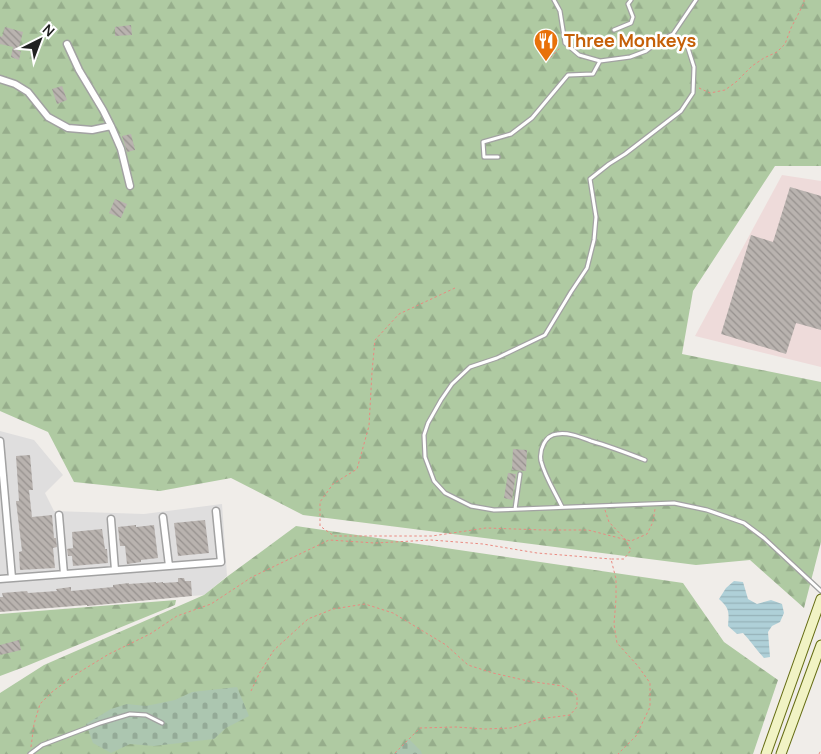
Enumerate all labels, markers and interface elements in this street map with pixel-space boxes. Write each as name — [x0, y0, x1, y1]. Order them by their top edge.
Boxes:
north arrow — [15, 15, 65, 65]
text: N — [39, 20, 59, 40]
restaurant icon: Three Monkeys — [533, 28, 559, 62]
place label: Three Monkeys — [564, 28, 696, 52]

